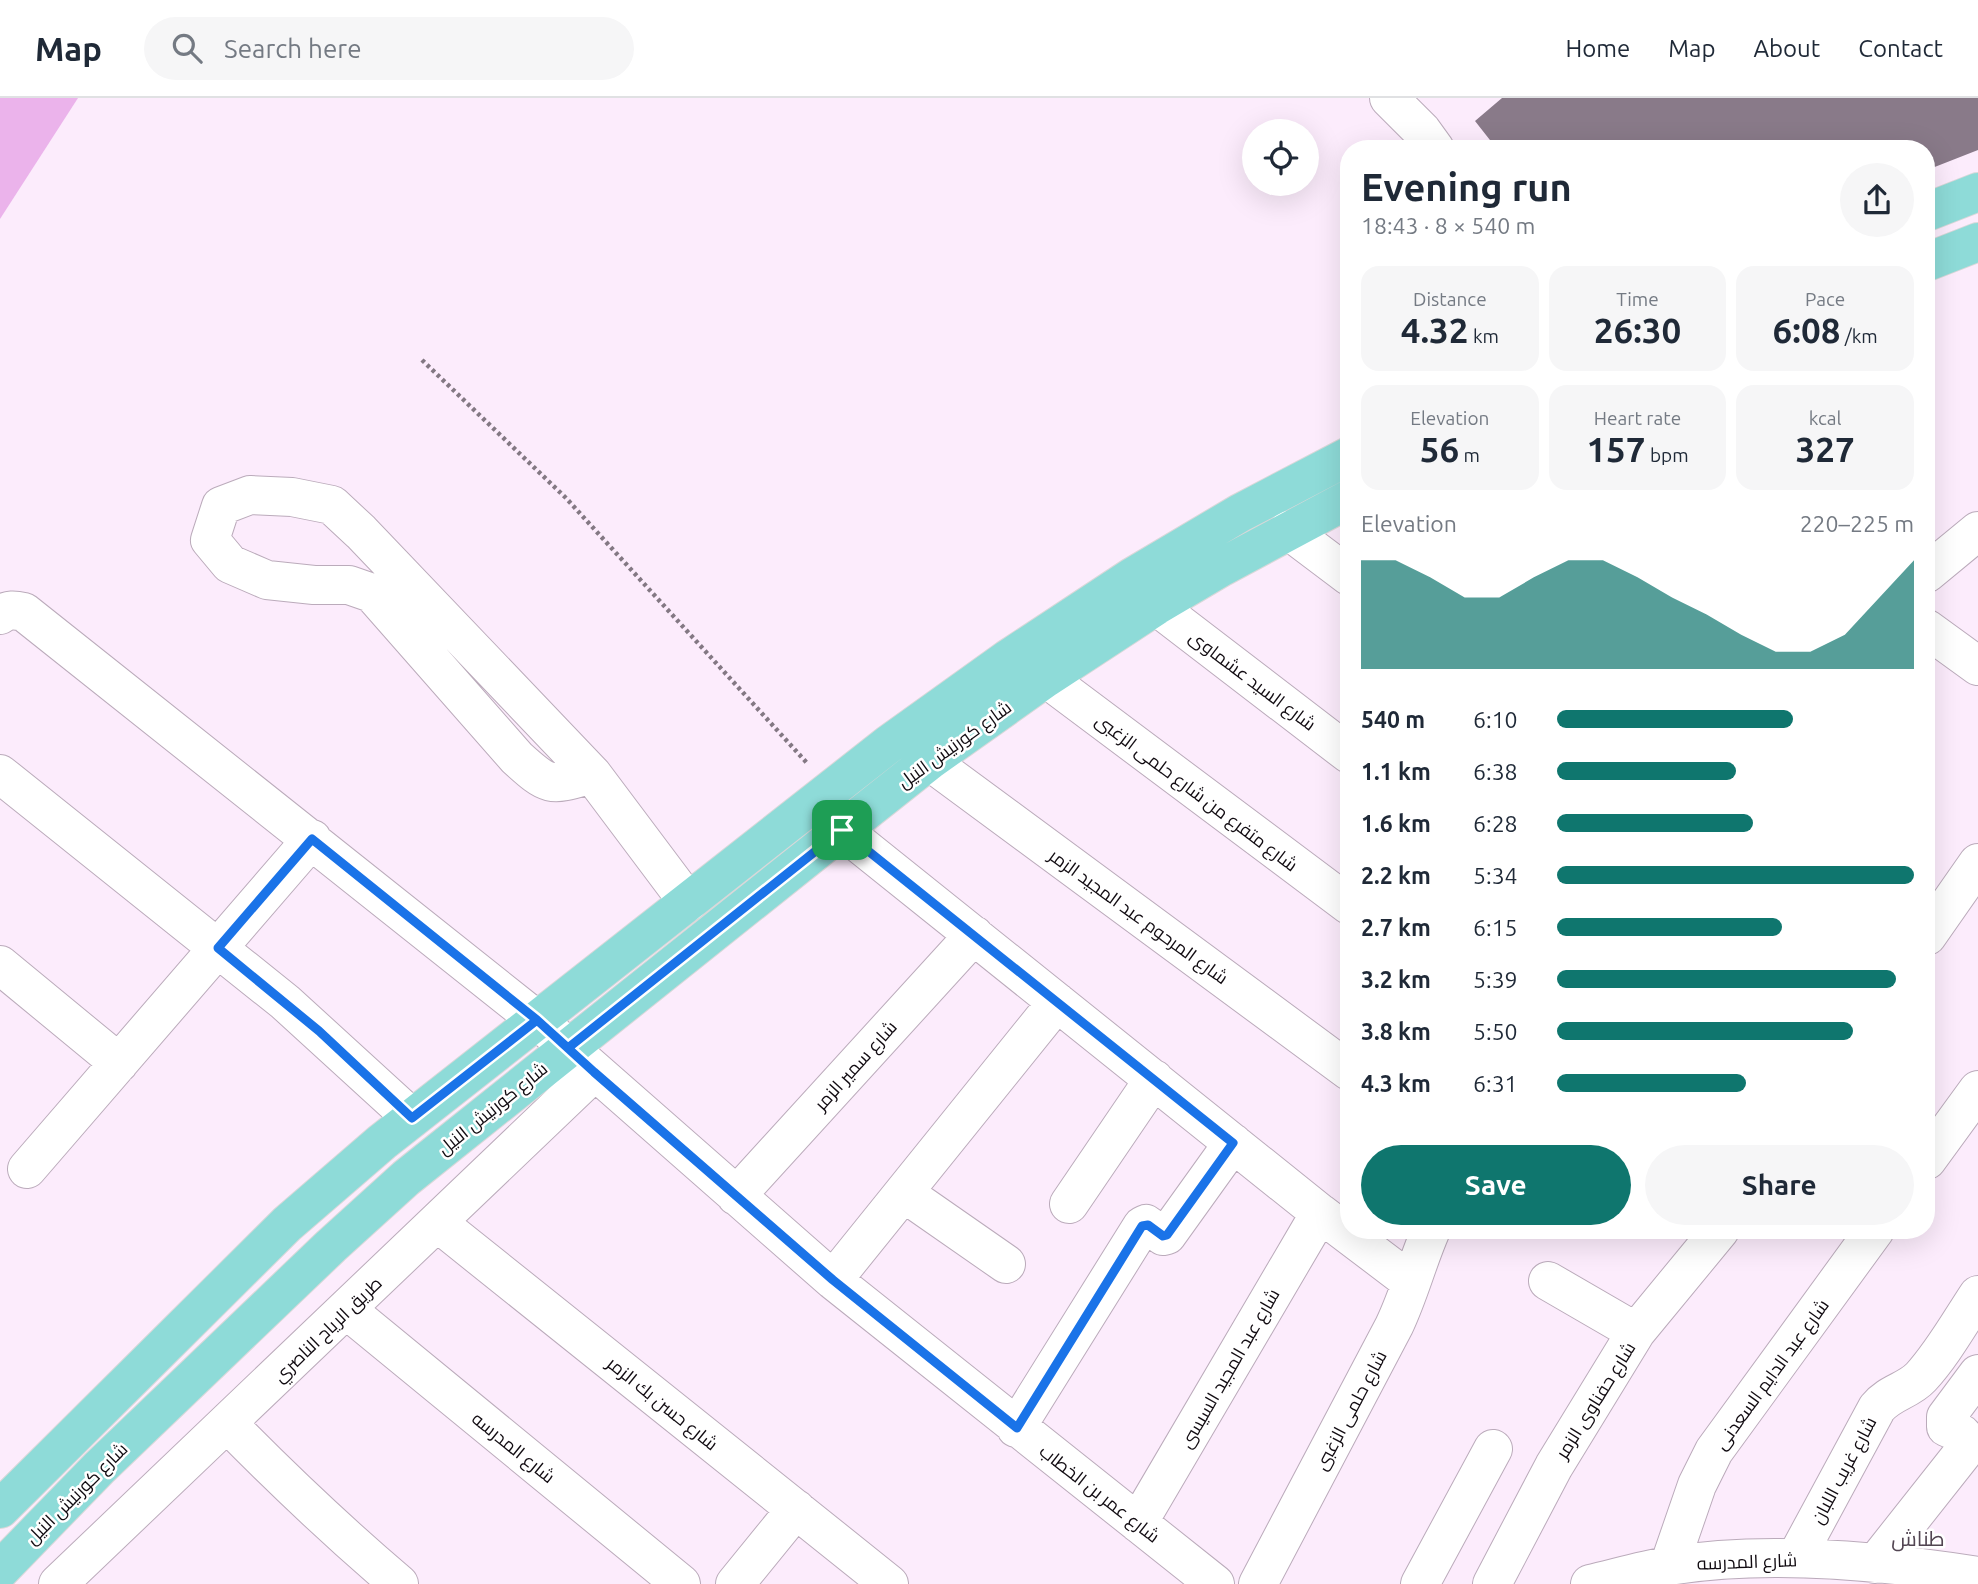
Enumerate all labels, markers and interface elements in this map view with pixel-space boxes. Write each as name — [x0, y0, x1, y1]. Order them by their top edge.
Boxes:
search box — [144, 17, 634, 80]
icon: search — [168, 29, 206, 67]
text: Map — [35, 30, 102, 67]
text: Search here — [224, 34, 362, 63]
text: Home — [1565, 35, 1630, 62]
text: Map — [1668, 35, 1715, 62]
text: About — [1753, 35, 1820, 62]
text: Contact — [1858, 35, 1943, 62]
map controls — [1242, 119, 1319, 196]
button: locate — [1242, 119, 1319, 196]
button: share — [1840, 163, 1914, 237]
text: Evening run — [1361, 166, 1572, 208]
text: 18:43 · 8 × 540 m — [1361, 213, 1535, 238]
text: Distance — [1413, 288, 1487, 310]
text: Time — [1616, 288, 1659, 310]
text: Pace — [1805, 288, 1845, 310]
text: 4.32 — [1401, 310, 1469, 350]
text: 26:30 — [1594, 310, 1681, 350]
text: 6:08 — [1773, 310, 1840, 350]
text: km — [1469, 325, 1499, 347]
text: /km — [1840, 325, 1878, 347]
text: Elevation — [1410, 407, 1489, 429]
text: Heart rate — [1594, 407, 1681, 429]
text: kcal — [1809, 407, 1842, 429]
text: 56 — [1420, 429, 1459, 469]
text: 157 — [1586, 429, 1646, 469]
text: 327 — [1796, 429, 1855, 469]
text: m — [1459, 444, 1480, 466]
text: bpm — [1646, 444, 1689, 466]
text: Elevation — [1361, 511, 1457, 536]
text: 220–225 m — [1800, 511, 1914, 536]
street label: شارع السيد عشماوى — [1184, 626, 1320, 736]
street label: شارع كورنيش النيل — [894, 696, 1016, 794]
text: 540 m — [1361, 707, 1425, 732]
text: 6:10 — [1473, 707, 1518, 732]
street label: شارع متفرع من شارع حلمى الزغبى — [1090, 710, 1302, 877]
text: 1.1 km — [1361, 759, 1431, 784]
text: 6:38 — [1473, 759, 1518, 784]
pin — [812, 800, 872, 860]
icon: arrive — [823, 811, 861, 849]
text: 1.6 km — [1361, 811, 1431, 836]
text: 6:28 — [1473, 811, 1518, 836]
street label: شارع المرحوم عبد المجيد الزمر — [1043, 844, 1232, 990]
text: 2.2 km — [1361, 863, 1431, 888]
text: 5:34 — [1473, 863, 1518, 888]
text: 2.7 km — [1361, 915, 1431, 940]
text: 6:15 — [1473, 915, 1518, 940]
text: 3.2 km — [1361, 967, 1431, 992]
text: 5:39 — [1473, 967, 1518, 992]
street label: شارع سمير الزمر — [809, 1016, 902, 1116]
text: 3.8 km — [1361, 1019, 1431, 1044]
text: 5:50 — [1473, 1019, 1518, 1044]
street label: شارع كورنيش النيل — [433, 1058, 553, 1161]
text: 4.3 km — [1361, 1071, 1431, 1096]
text: 6:31 — [1473, 1071, 1518, 1096]
button: Save — [1361, 1145, 1631, 1225]
button: Share — [1645, 1145, 1914, 1225]
street label: طريق الرياح الناصري — [269, 1272, 389, 1389]
street label: شارع عبد المجيد السيسى — [1175, 1285, 1285, 1453]
street label: شارع عبد الدايم السعدنى — [1710, 1295, 1835, 1455]
street label: شارع حفناوى الزمر — [1551, 1338, 1641, 1464]
street label: شارع حلمى الزغبى — [1310, 1347, 1393, 1475]
street label: شارع حسن بك الزمر — [601, 1352, 722, 1456]
street label: شارع المدرسه — [467, 1408, 559, 1489]
street label: شارع غريب اللبان — [1806, 1413, 1882, 1528]
street label: شارع كورنيش النيل — [21, 1438, 133, 1550]
street label: شارع عمر بن الخطاب — [1034, 1440, 1164, 1548]
district label: طناش — [1891, 1526, 1945, 1552]
street label: شارع المدرسه — [1696, 1549, 1798, 1576]

